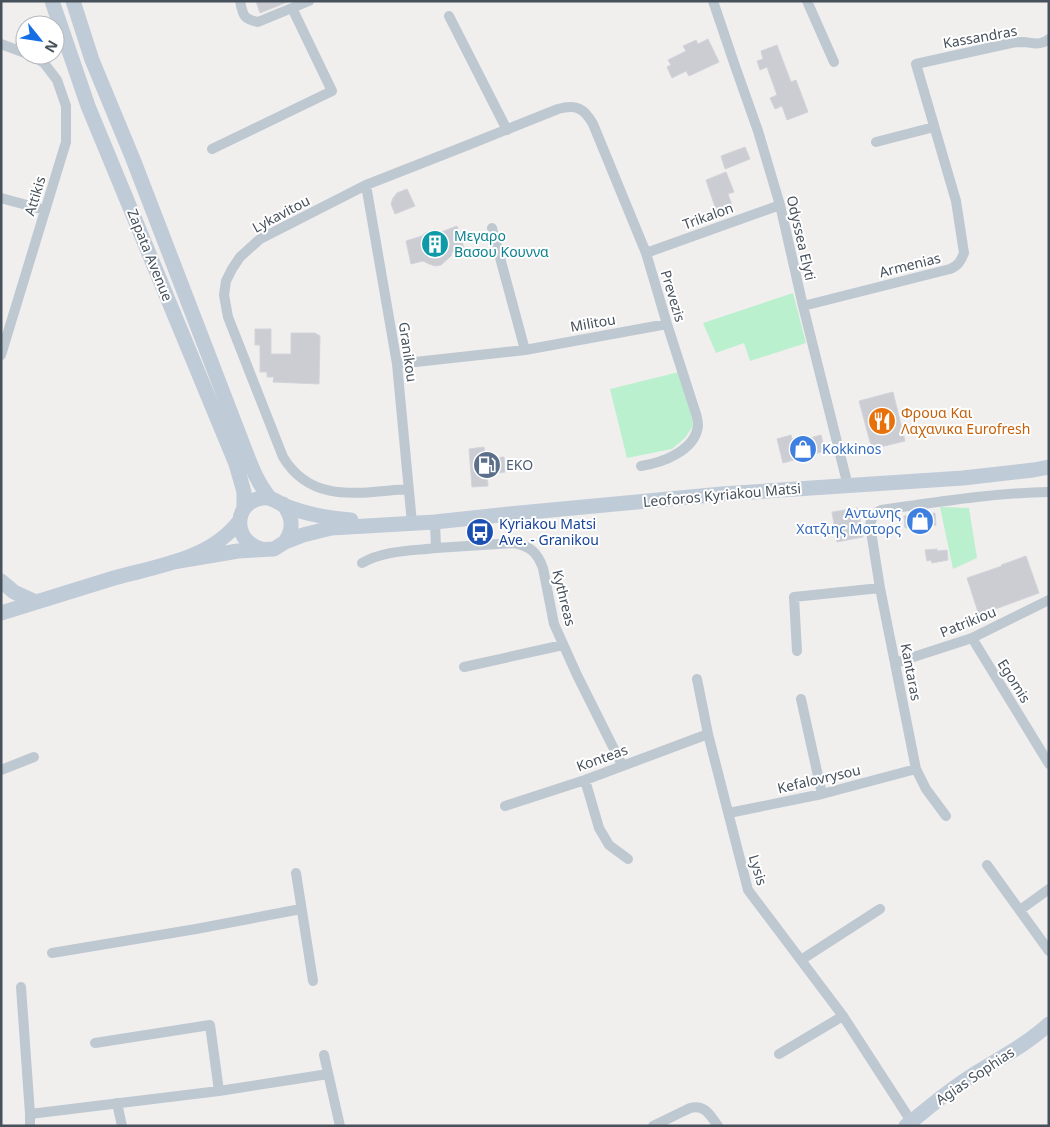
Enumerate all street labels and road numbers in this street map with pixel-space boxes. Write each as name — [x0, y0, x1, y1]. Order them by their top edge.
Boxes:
street label: Kassandras — [941, 21, 1019, 52]
street label: Attikis — [20, 173, 50, 218]
street label: Lykavitou — [249, 190, 313, 237]
street label: Odyssea Elyti — [782, 194, 820, 282]
street label: Trikalon — [680, 198, 736, 233]
street label: Zapata Avenue — [123, 206, 178, 304]
street label: Armenias — [877, 248, 943, 281]
street label: Prevezis — [657, 268, 690, 324]
street label: Militou — [569, 309, 617, 336]
street label: Granikou — [395, 321, 422, 383]
street label: Leoforos Kyriakou Matsi — [642, 478, 802, 511]
street label: Kythreas — [548, 568, 581, 628]
street label: Patrikiou — [937, 602, 999, 641]
street label: Kantaras — [897, 642, 926, 703]
street label: Egomis — [994, 655, 1035, 706]
street label: Konteas — [574, 739, 630, 776]
street label: Kefalovrysou — [775, 760, 862, 797]
street label: Lysis — [745, 852, 772, 888]
street label: Agias Sophias — [932, 1042, 1018, 1109]

